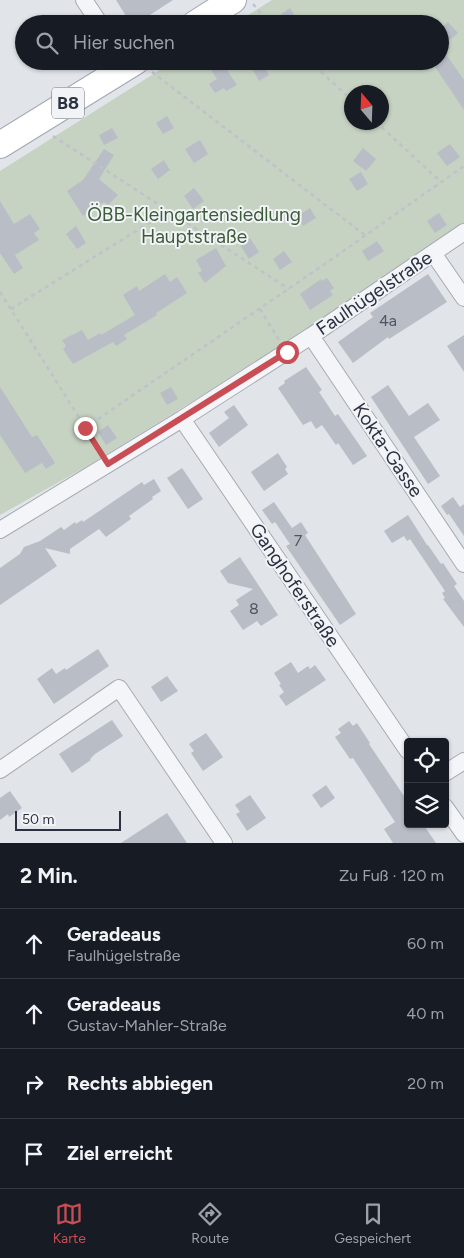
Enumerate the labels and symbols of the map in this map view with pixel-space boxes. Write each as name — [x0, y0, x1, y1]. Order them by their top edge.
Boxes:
north arrow — [344, 85, 389, 130]
road number: B8 — [52, 88, 84, 119]
park label: ÖBB-Kleingartensiedlung Hauptstraße — [87, 203, 301, 248]
street label: Faulhügelstraße — [312, 246, 436, 340]
house number: 4a — [379, 311, 397, 330]
route start — [276, 341, 299, 364]
street label: Kokta-Gasse — [348, 399, 428, 501]
route end — [74, 417, 97, 440]
street label: Ganghoferstraße — [245, 519, 345, 651]
house number: 7 — [294, 531, 303, 550]
house number: 8 — [249, 599, 259, 618]
scale bar — [15, 808, 121, 831]

